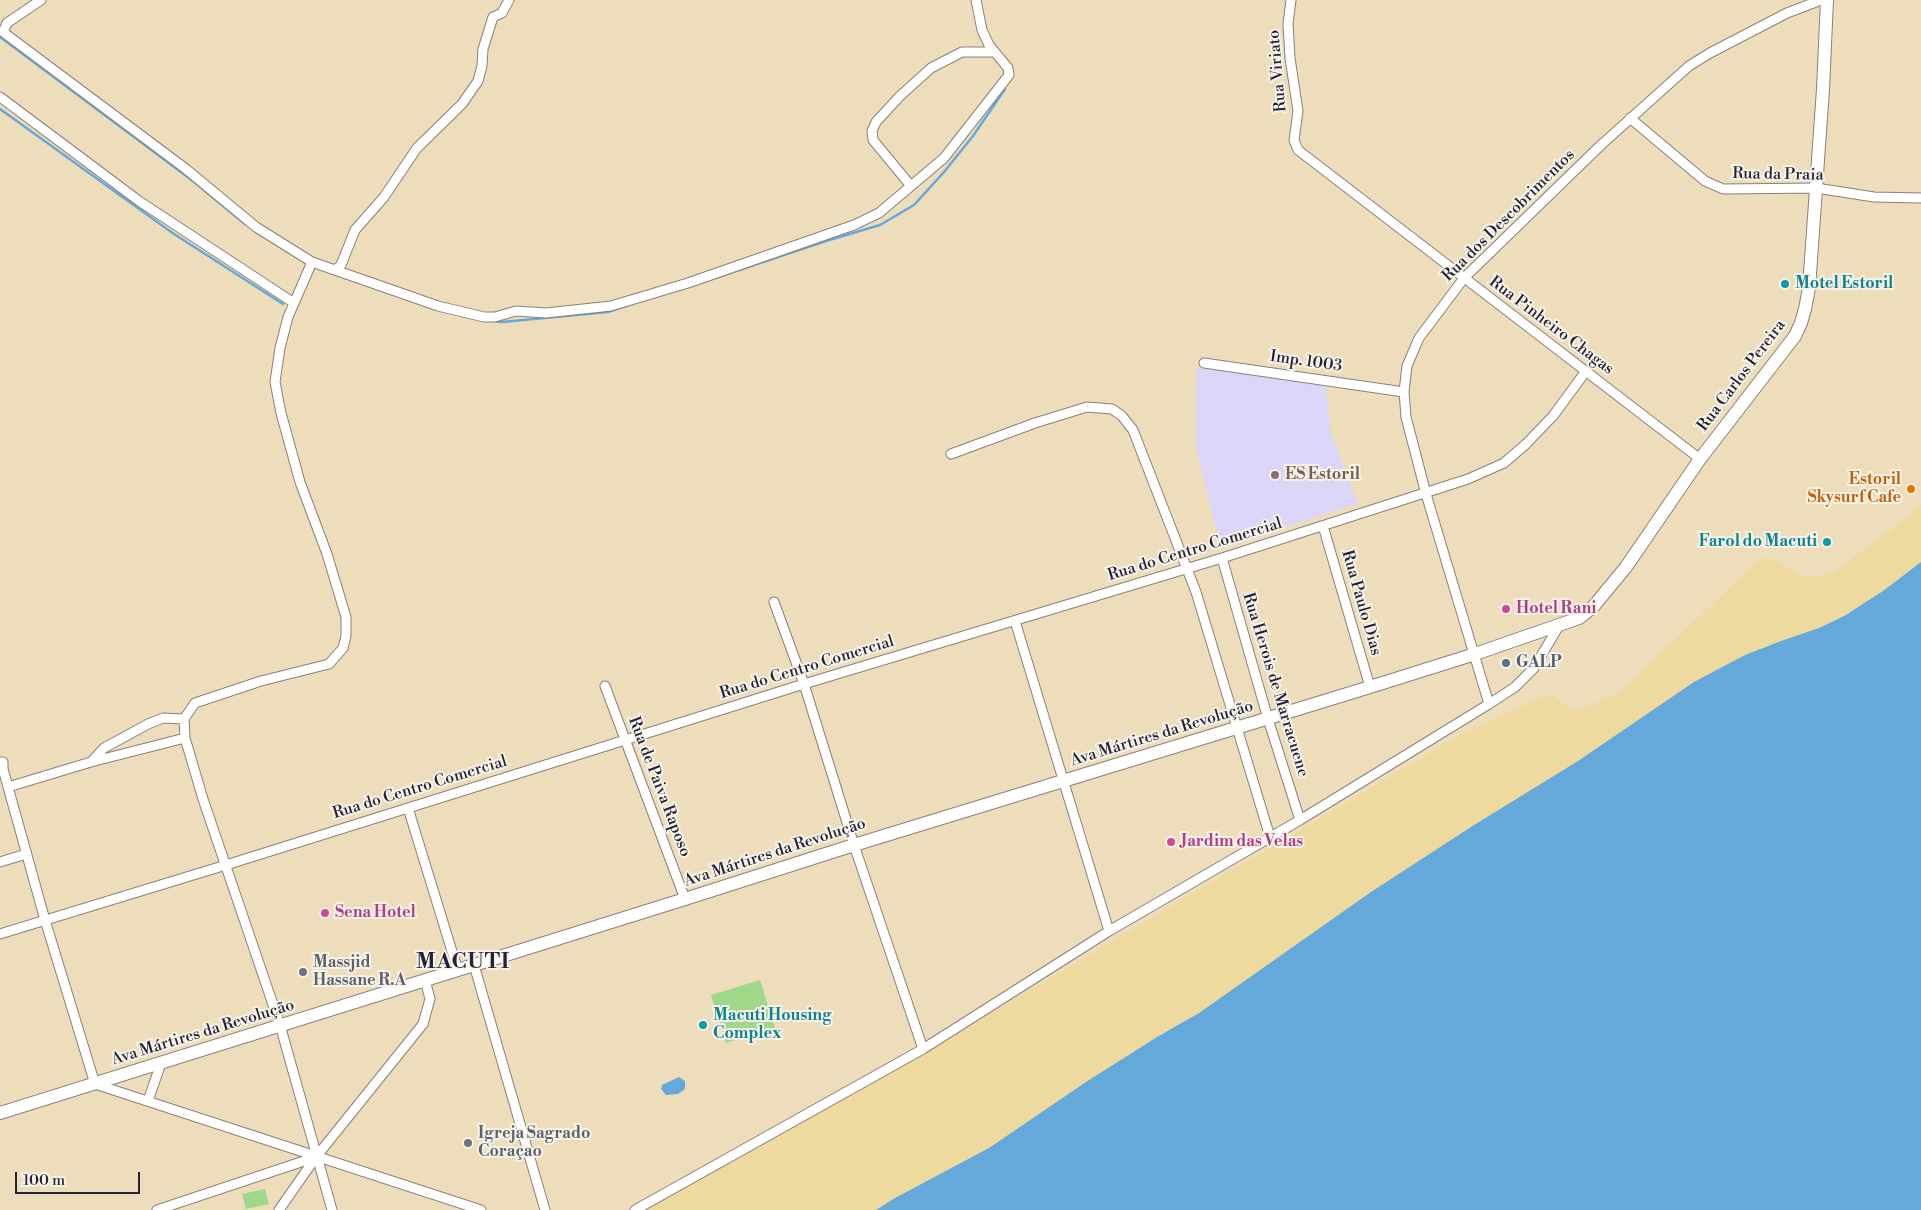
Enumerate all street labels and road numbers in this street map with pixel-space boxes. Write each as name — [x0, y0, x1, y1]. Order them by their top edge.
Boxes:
street label: Rua Viriato — [1265, 29, 1291, 113]
street label: Rua dos Descobrimentos — [1439, 146, 1579, 286]
street label: Rua da Praia — [1732, 165, 1824, 185]
street label: Rua Pinheiro Chagas — [1485, 273, 1617, 379]
street label: Rua Carlos Pereira — [1694, 317, 1790, 435]
street label: Imp. 1003 — [1269, 347, 1343, 377]
street label: Rua do Centro Comercial — [1106, 514, 1284, 586]
street label: Rua Paulo Dias — [1337, 548, 1385, 658]
street label: Rua Herois de Marracuene — [1238, 591, 1312, 779]
street label: Rua do Centro Comercial — [718, 632, 896, 704]
street label: Ava Mártires da Revolução — [1068, 697, 1256, 771]
street label: Rua de Paiva Raposo — [623, 714, 695, 860]
street label: Rua do Centro Comercial — [331, 752, 509, 824]
street label: Ava Mártires da Revolução — [682, 814, 868, 892]
street label: Ava Mártires da Revolução — [109, 996, 297, 1070]

